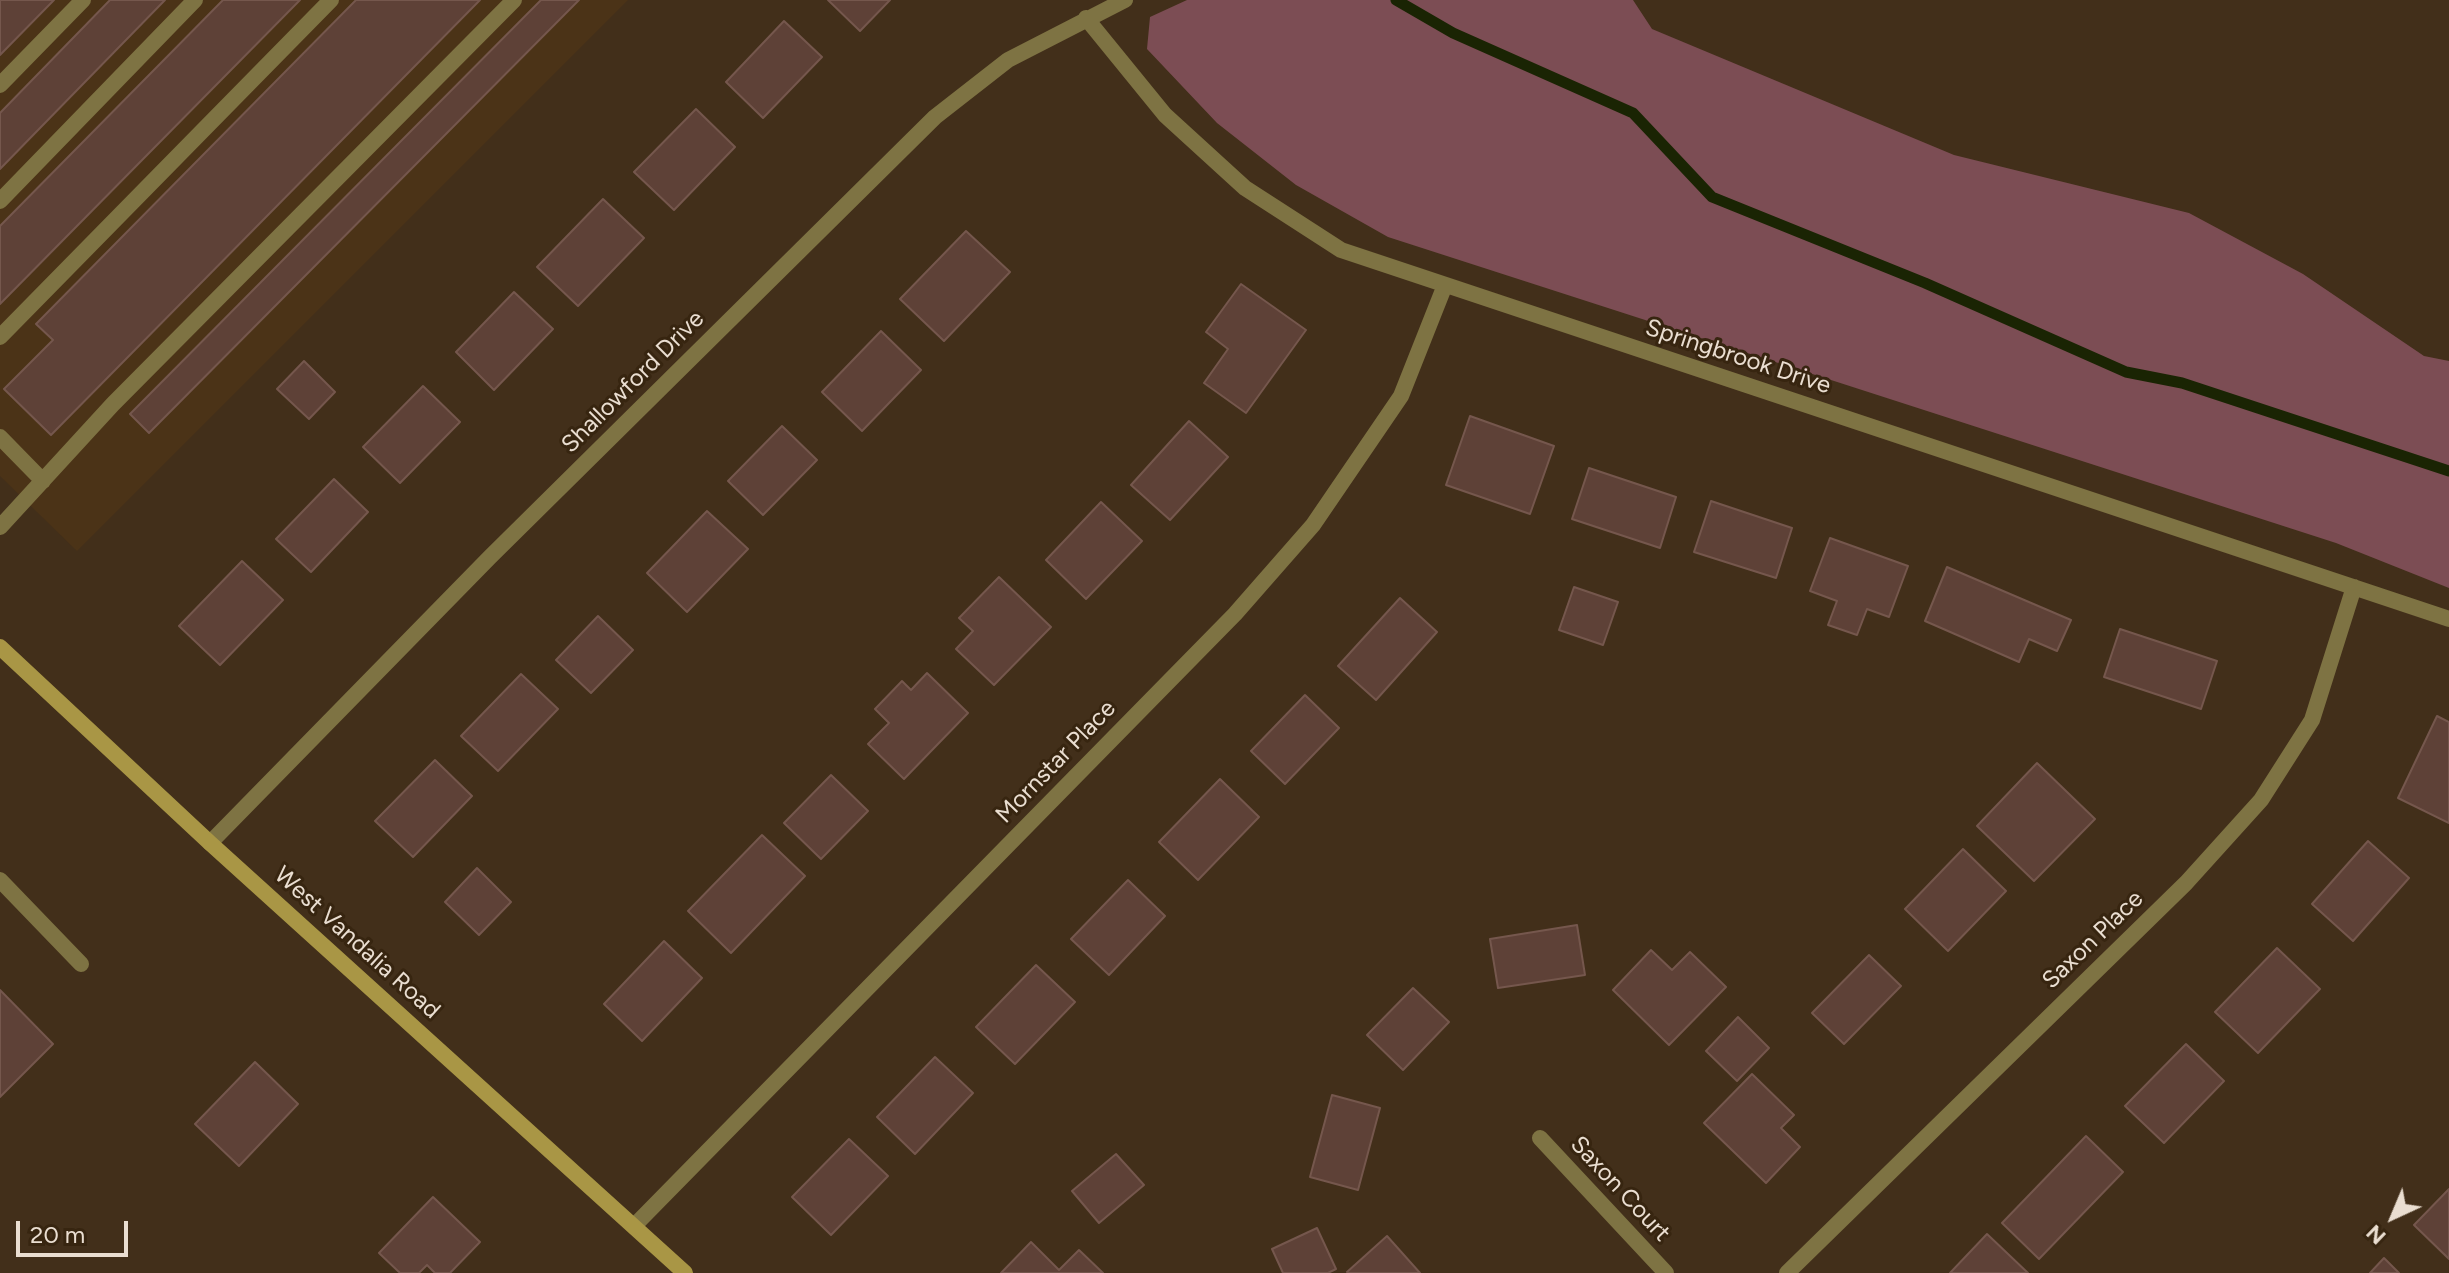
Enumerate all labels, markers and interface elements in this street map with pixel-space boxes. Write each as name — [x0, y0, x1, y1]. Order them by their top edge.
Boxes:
street label: Shallowford Drive — [556, 305, 710, 459]
street label: Springbrook Drive — [1642, 313, 1834, 401]
street label: Mornstar Place — [990, 695, 1122, 829]
street label: West Vandalia Road — [268, 861, 446, 1025]
street label: Saxon Place — [2037, 885, 2149, 995]
street label: Saxon Court — [1564, 1130, 1676, 1248]
north arrow — [2353, 1177, 2433, 1257]
scale bar — [20, 1205, 132, 1255]
text: N — [2360, 1219, 2391, 1250]
text: 20 m — [30, 1220, 85, 1249]

